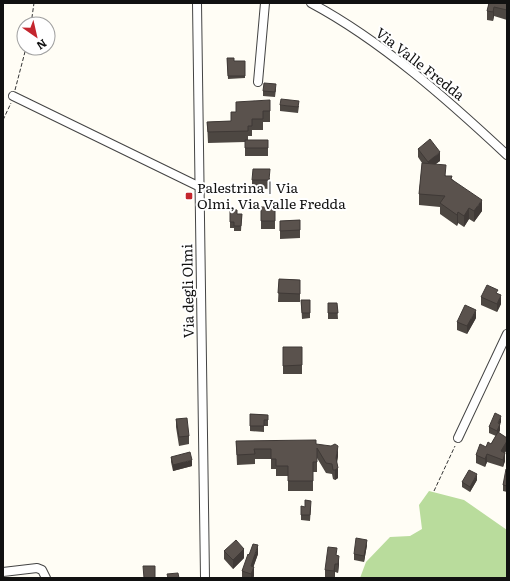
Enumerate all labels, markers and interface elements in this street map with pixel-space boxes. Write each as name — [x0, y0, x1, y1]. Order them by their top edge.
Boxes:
north arrow — [16, 16, 56, 56]
street label: Via Valle Fredda — [372, 22, 470, 105]
text: N — [34, 36, 50, 54]
place label: Palestrina | Via Olmi, Via Valle Fredda — [197, 177, 346, 213]
marker: Palestrina | Via Olmi, Via Valle Fredda — [184, 191, 194, 201]
street label: Via degli Olmi — [176, 244, 198, 338]

